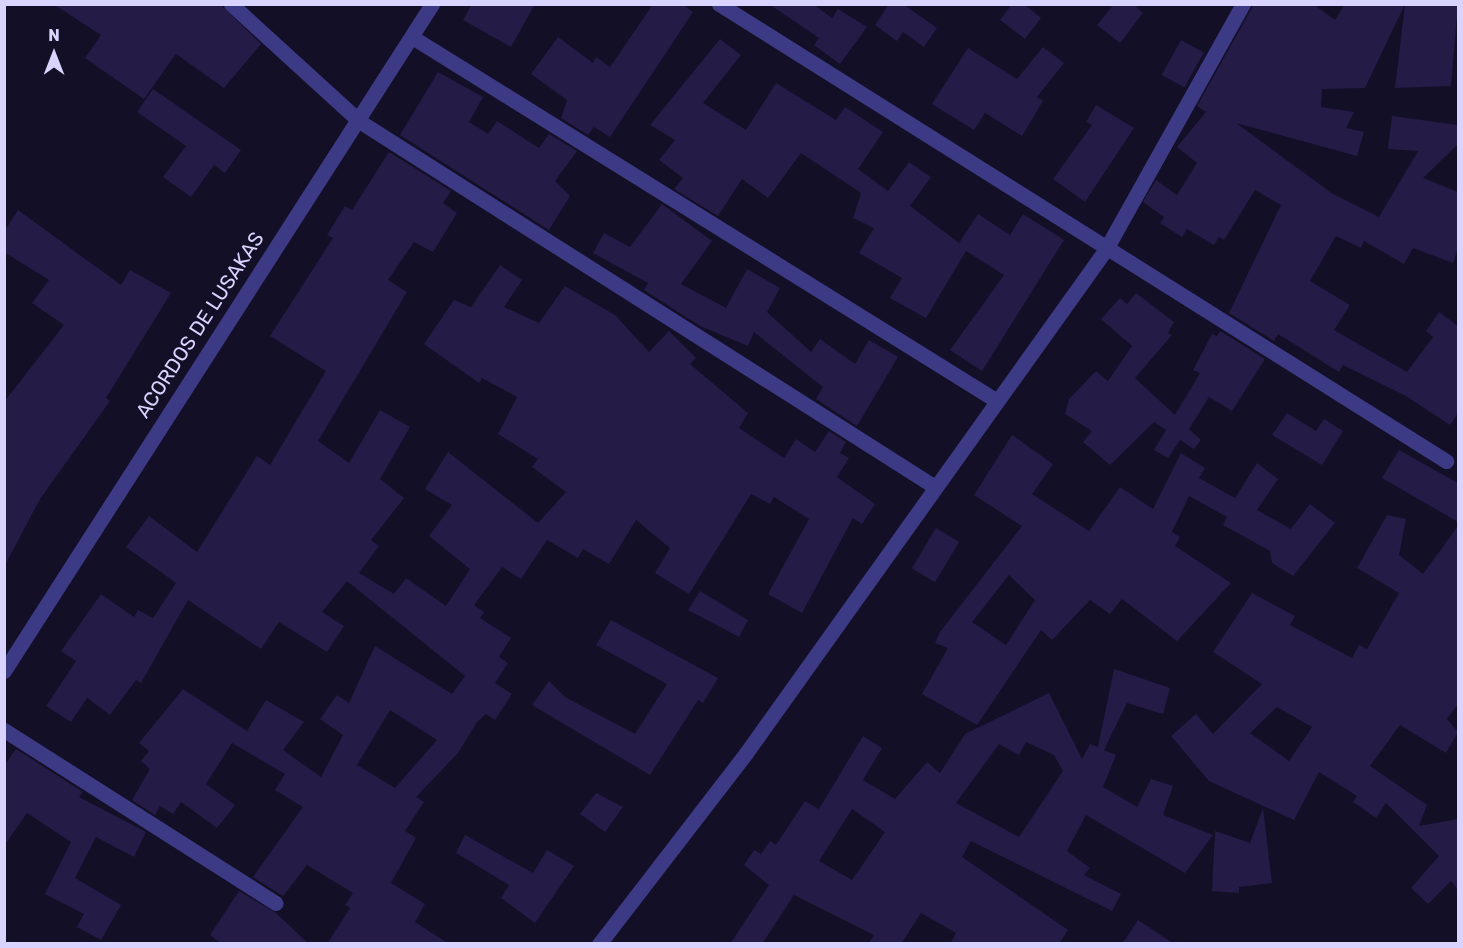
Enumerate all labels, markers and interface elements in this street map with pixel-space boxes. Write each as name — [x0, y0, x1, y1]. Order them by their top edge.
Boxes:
north arrow — [24, 24, 84, 84]
text: N — [48, 26, 60, 45]
street label: ACORDOS DE LUSAKAS — [131, 228, 269, 422]

